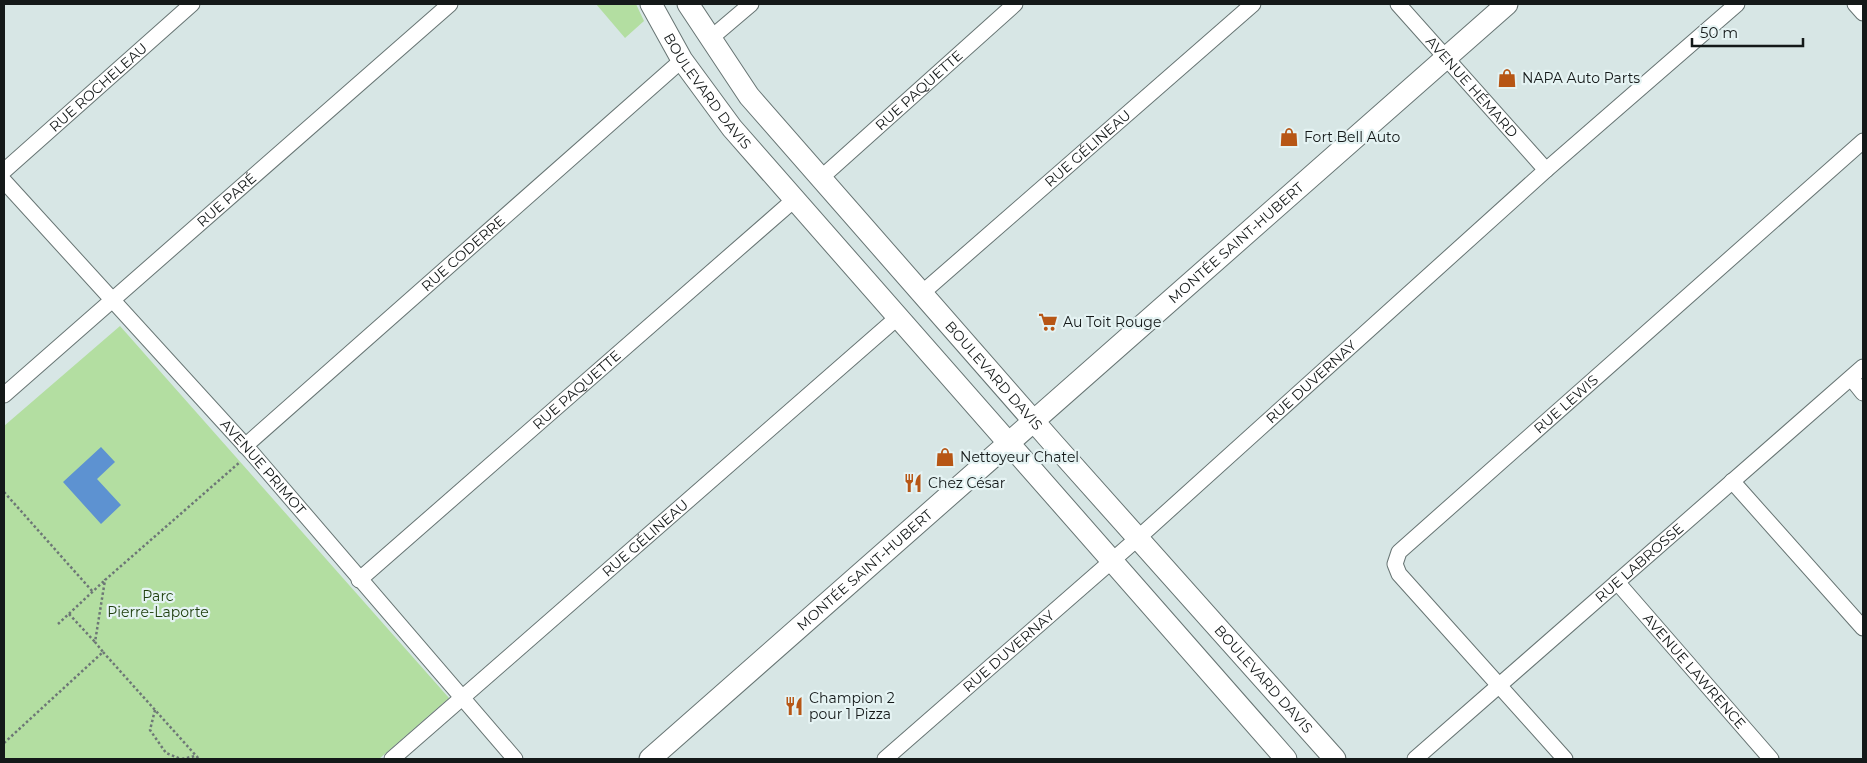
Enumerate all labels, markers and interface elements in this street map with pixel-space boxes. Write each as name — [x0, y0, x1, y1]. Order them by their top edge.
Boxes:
scale bar — [1692, 15, 1803, 47]
text: 50 m — [1700, 23, 1738, 42]
street label: BOULEVARD DAVIS — [660, 30, 755, 153]
street label: AVENUE HÉMARD — [1422, 32, 1522, 141]
street label: RUE ROCHELEAU — [45, 39, 151, 136]
street label: RUE PAQUETTE — [871, 46, 966, 134]
shop icon: NAPA Auto Parts — [1496, 67, 1518, 89]
place label: NAPA Auto Parts — [1522, 69, 1640, 87]
street label: RUE GÉLINEAU — [1041, 106, 1135, 191]
shop icon: Fort Bell Auto — [1278, 126, 1300, 148]
place label: Fort Bell Auto — [1304, 128, 1401, 146]
street label: RUE PARÉ — [193, 169, 260, 231]
street label: MONTÉE SAINT-HUBERT — [1165, 178, 1308, 307]
street label: RUE CODERRE — [417, 212, 509, 295]
supermarket icon: Au Toit Rouge — [1037, 311, 1059, 333]
place label: Au Toit Rouge — [1063, 313, 1161, 331]
street label: BOULEVARD DAVIS — [941, 317, 1046, 434]
street label: RUE DUVERNAY — [1262, 336, 1360, 427]
street label: RUE PAQUETTE — [529, 346, 624, 433]
street label: RUE LEWIS — [1530, 371, 1602, 437]
street label: AVENUE PRIMOT — [217, 415, 310, 519]
shop icon: Nettoyeur Chatel — [934, 446, 956, 468]
place label: Nettoyeur Chatel — [960, 448, 1079, 466]
restaurant icon: Chez César — [902, 472, 924, 494]
place label: Chez César — [928, 474, 1006, 492]
street label: RUE GÉLINEAU — [598, 495, 692, 580]
street label: MONTÉE SAINT-HUBERT — [793, 505, 936, 634]
street label: RUE LABROSSE — [1591, 519, 1687, 606]
park label: Parc Pierre-Laporte — [107, 587, 209, 621]
street label: RUE DUVERNAY — [959, 606, 1058, 696]
street label: AVENUE LAWRENCE — [1639, 610, 1750, 733]
street label: BOULEVARD DAVIS — [1211, 621, 1317, 737]
place label: Champion 2 pour 1 Pizza — [809, 689, 895, 723]
restaurant icon: Champion 2 pour 1 Pizza — [783, 695, 805, 717]

